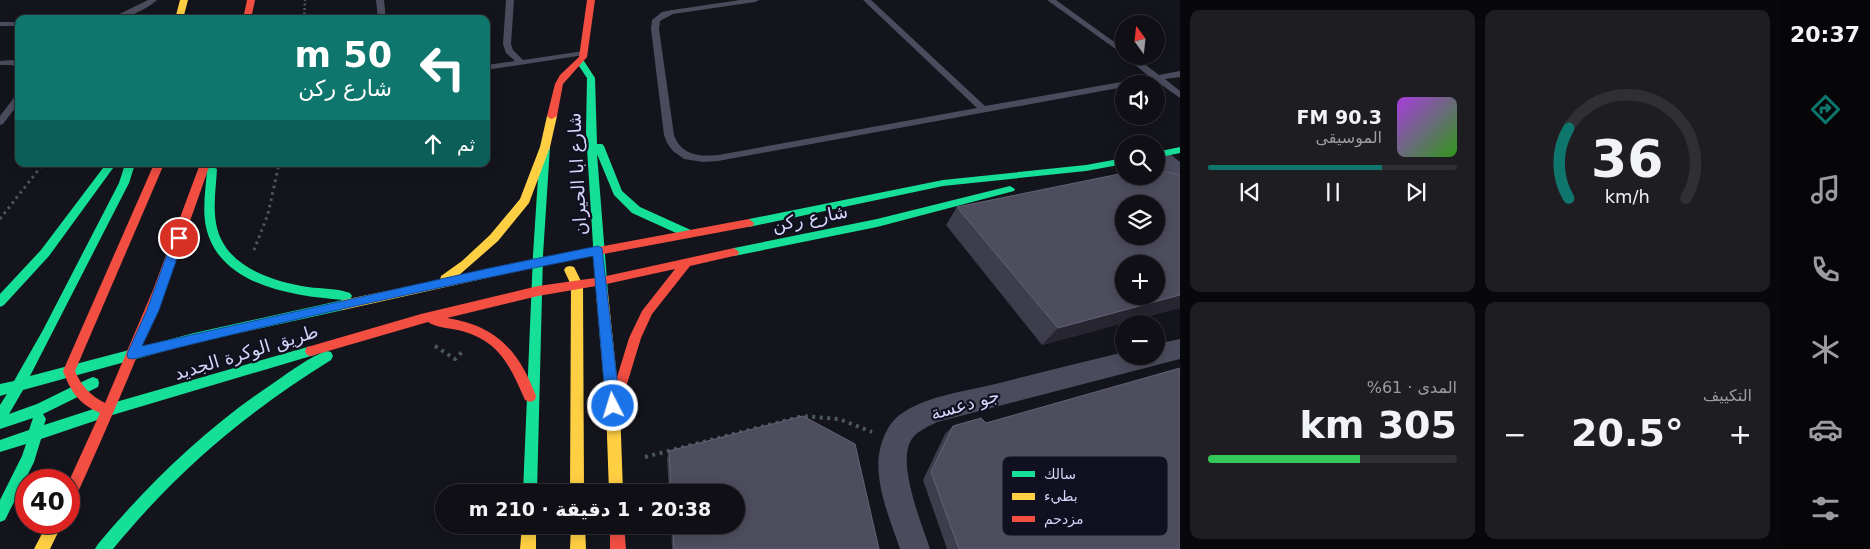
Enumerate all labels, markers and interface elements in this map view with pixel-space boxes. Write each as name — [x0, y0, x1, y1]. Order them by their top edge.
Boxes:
north arrow — [1115, 15, 1165, 65]
map controls — [1115, 15, 1165, 365]
text: 20:37 — [1790, 22, 1860, 47]
text: 50 m — [295, 35, 392, 75]
icon: left — [410, 35, 475, 100]
button: sound — [1115, 75, 1165, 125]
text: شارع ركن — [298, 76, 392, 101]
icon: directions — [1808, 92, 1843, 127]
text: 90.3 FM — [1297, 106, 1382, 128]
street label: شارع ابا الحيران — [563, 112, 592, 236]
text: الموسيقى — [1316, 128, 1382, 147]
text: 36 — [1591, 129, 1664, 189]
icon: ahead — [419, 130, 447, 158]
text: ثم — [457, 133, 475, 155]
button: search — [1115, 135, 1165, 185]
icon: music — [1808, 172, 1843, 207]
icon: previous — [1236, 178, 1264, 206]
icon: pause — [1319, 178, 1347, 206]
icon: next — [1402, 178, 1430, 206]
text: km/h — [1605, 186, 1650, 207]
button: layers — [1115, 195, 1165, 245]
street label: شارع ركن — [770, 200, 850, 237]
pin — [158, 217, 200, 259]
icon: arrive — [165, 224, 193, 252]
icon: phone — [1808, 252, 1843, 287]
button: + — [1115, 255, 1165, 305]
button: − — [1115, 315, 1165, 365]
street label: طريق الوكرة الجديد — [171, 320, 321, 385]
icon: climate — [1808, 332, 1843, 367]
text: المدى · 61% — [1367, 378, 1457, 397]
position arrow — [586, 379, 638, 431]
street label: جو دعسة — [928, 384, 1002, 425]
text: التكييف — [1703, 386, 1752, 405]
text: 305 km — [1300, 403, 1457, 447]
text: 20.5° — [1571, 411, 1684, 455]
icon: car — [1808, 412, 1843, 447]
text: − — [1503, 418, 1526, 451]
text: + — [1729, 418, 1752, 451]
legend — [1002, 456, 1168, 536]
text: سالك — [1044, 466, 1076, 482]
speed limit sign: 40 — [15, 469, 80, 534]
text: بطيء — [1044, 488, 1078, 505]
icon: filters — [1808, 491, 1843, 526]
text: 20:38 · 1 دقيقة · 210 m — [469, 498, 711, 520]
text: مزدحم — [1044, 511, 1083, 528]

